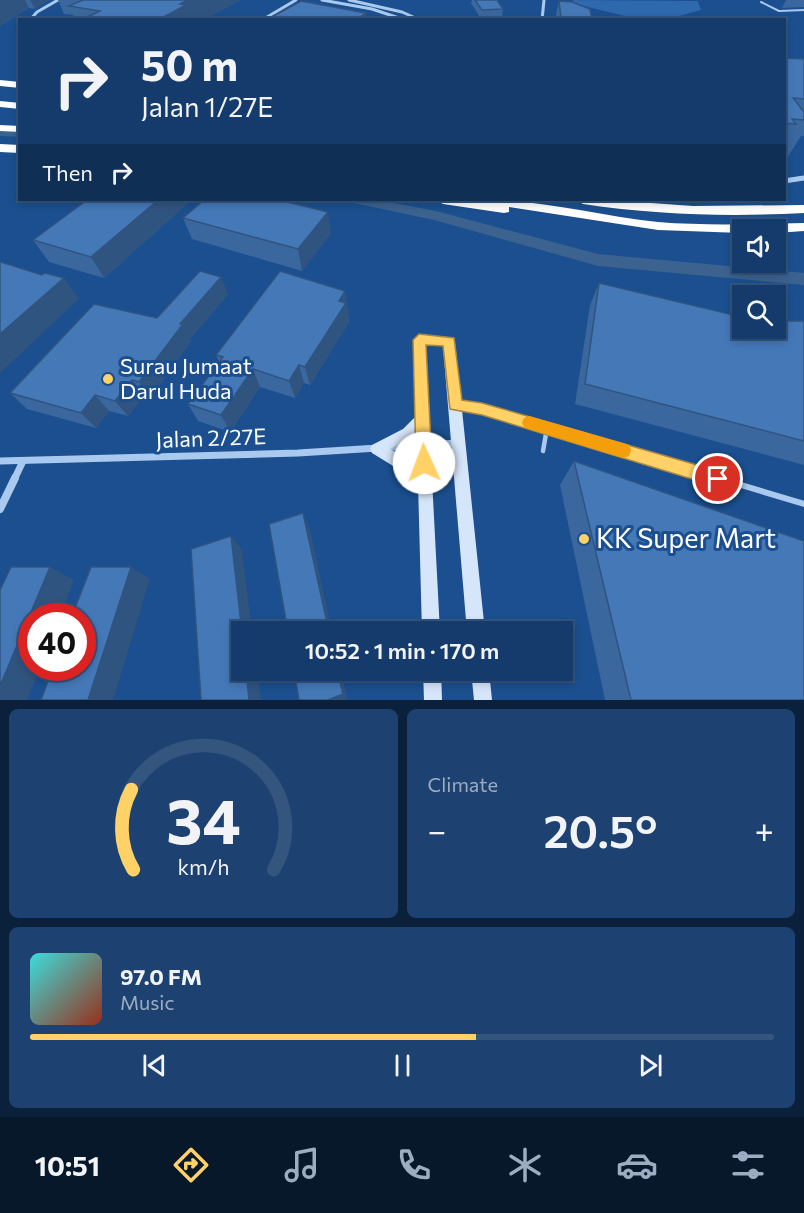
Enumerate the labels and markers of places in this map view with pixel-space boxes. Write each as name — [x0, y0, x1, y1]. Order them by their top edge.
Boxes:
place label: Surau Jumaat Darul Huda — [120, 352, 252, 404]
marker: Surau Jumaat Darul Huda — [101, 372, 115, 386]
pin — [692, 453, 743, 504]
place label: KK Super Mart — [596, 521, 776, 554]
marker: KK Super Mart — [577, 532, 591, 546]

